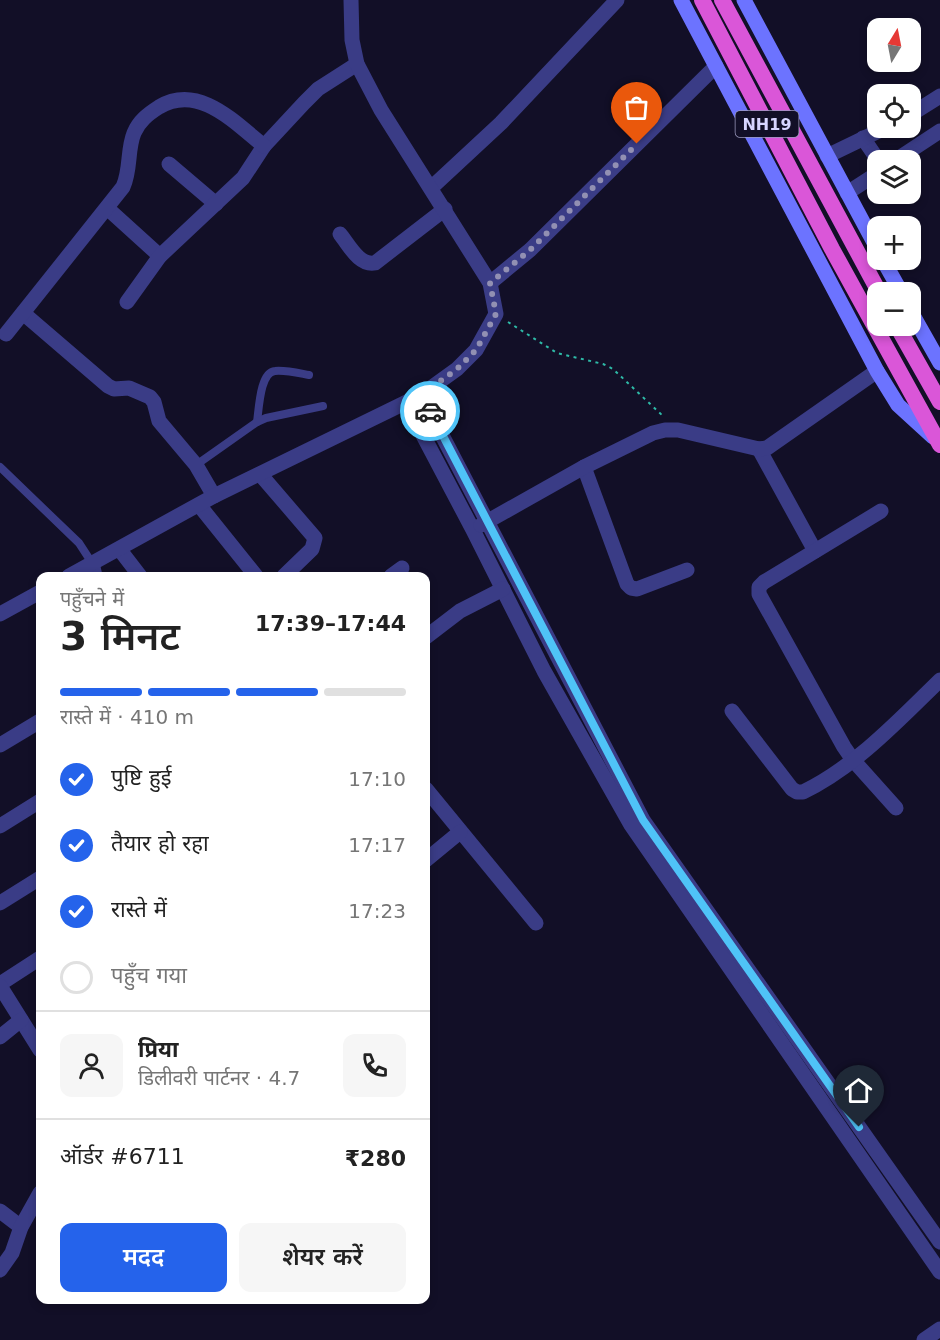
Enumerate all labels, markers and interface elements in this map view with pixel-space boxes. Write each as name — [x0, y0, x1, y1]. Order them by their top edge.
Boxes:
north arrow — [867, 18, 921, 72]
map controls — [867, 18, 921, 336]
pin — [611, 82, 662, 144]
button: locate — [867, 84, 921, 138]
icon: bag — [620, 91, 653, 124]
road number: NH19 — [736, 111, 798, 137]
button: layers — [867, 150, 921, 204]
button: + — [867, 216, 921, 270]
button: − — [867, 282, 921, 336]
courier — [400, 381, 460, 441]
icon: car — [414, 395, 447, 428]
text: पहुँचने में — [60, 587, 124, 611]
text: 17:39–17:44 — [255, 611, 406, 636]
text: 3 मिनट — [60, 614, 180, 659]
text: रास्ते में · 410 m — [60, 705, 194, 729]
icon: check — [60, 763, 93, 796]
text: पुष्टि हुई — [111, 765, 172, 790]
text: 17:10 — [348, 767, 406, 791]
icon: check — [60, 829, 93, 862]
text: तैयार हो रहा — [111, 831, 209, 856]
text: 17:17 — [348, 833, 406, 857]
icon: check — [60, 895, 93, 928]
text: रास्ते में — [111, 897, 167, 922]
text: 17:23 — [348, 899, 406, 923]
text: पहुँच गया — [111, 963, 187, 988]
button: person — [60, 1034, 123, 1097]
button: phone — [343, 1034, 406, 1097]
text: प्रिया — [138, 1037, 178, 1062]
pin — [833, 1065, 884, 1127]
text: डिलीवरी पार्टनर · 4.7 — [138, 1066, 300, 1090]
icon: home — [842, 1074, 875, 1107]
text: ऑर्डर #6711 — [60, 1144, 185, 1169]
text: ₹280 — [345, 1146, 406, 1171]
button: मदद — [60, 1223, 227, 1292]
button: शेयर करें — [239, 1223, 406, 1292]

